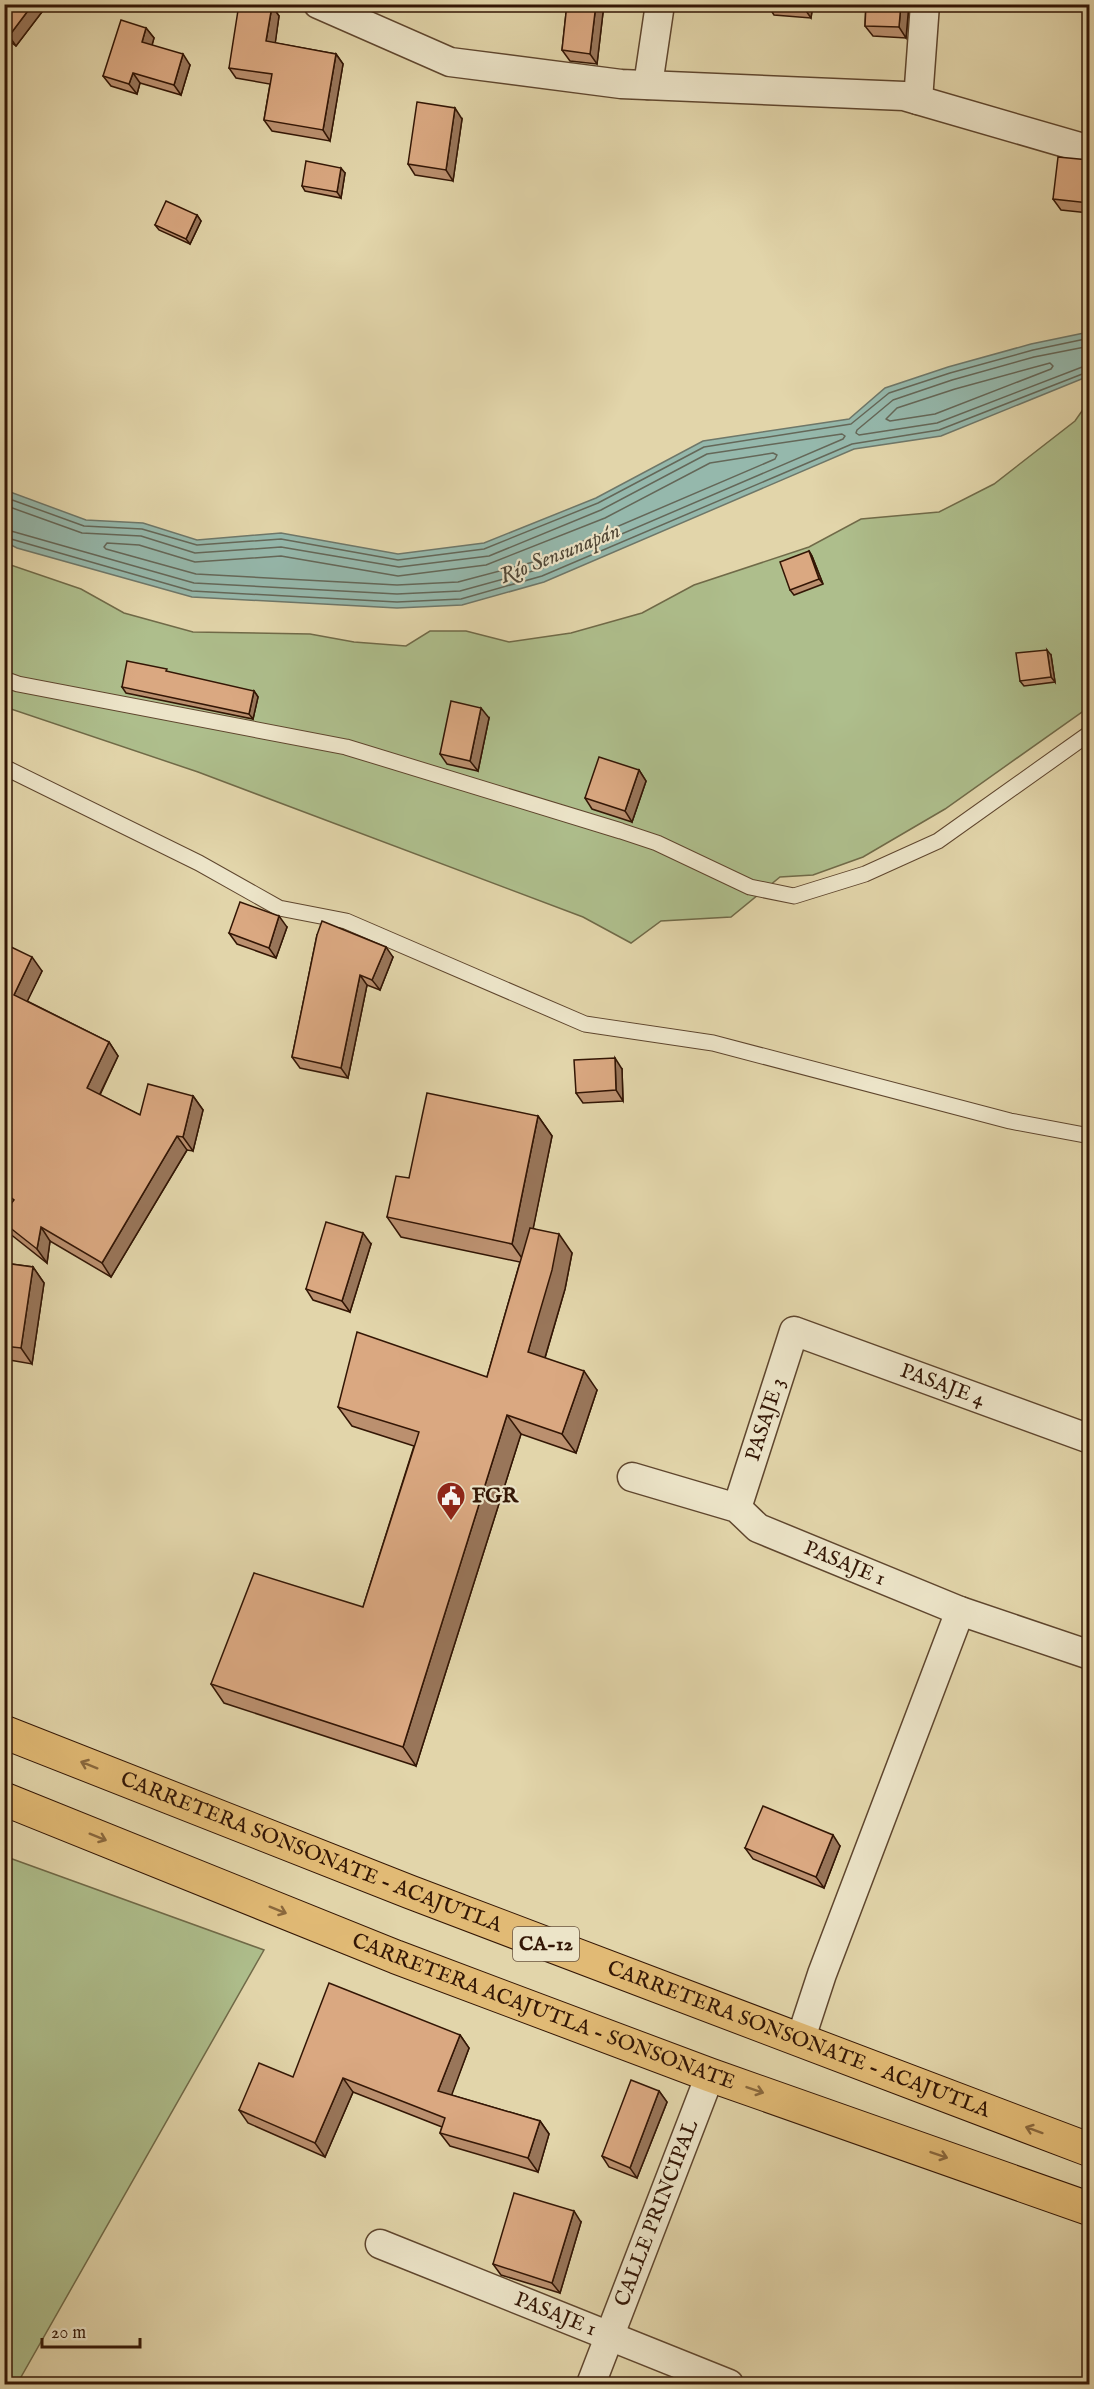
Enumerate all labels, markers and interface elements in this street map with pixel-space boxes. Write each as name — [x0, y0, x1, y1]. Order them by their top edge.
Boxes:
water label: Río Sensunapán — [496, 517, 624, 591]
street label: PASAJE 4 — [896, 1357, 989, 1413]
street label: PASAJE 3 — [739, 1374, 792, 1465]
public building icon: FGR — [435, 1480, 467, 1522]
place label: FGR — [472, 1483, 519, 1510]
street label: PASAJE 1 — [800, 1535, 889, 1592]
one-way arrow — [80, 1759, 98, 1770]
street label: CARRETERA SONSONATE - ACAJUTLA — [116, 1766, 507, 1939]
one-way arrow — [88, 1832, 106, 1843]
one-way arrow — [269, 1905, 287, 1916]
street label: CARRETERA ACAJUTLA - SONSONATE — [348, 1927, 739, 2096]
road number: CA-12 — [513, 1927, 579, 1961]
street label: CARRETERA SONSONATE - ACAJUTLA — [603, 1955, 995, 2125]
one-way arrow — [745, 2086, 764, 2097]
street label: CALLE PRINCIPAL — [609, 2116, 705, 2310]
one-way arrow — [1026, 2124, 1044, 2135]
one-way arrow — [930, 2150, 948, 2161]
street label: PASAJE 1 — [511, 2286, 600, 2343]
scale bar — [42, 2311, 140, 2349]
text: 20 m — [51, 2322, 86, 2345]

